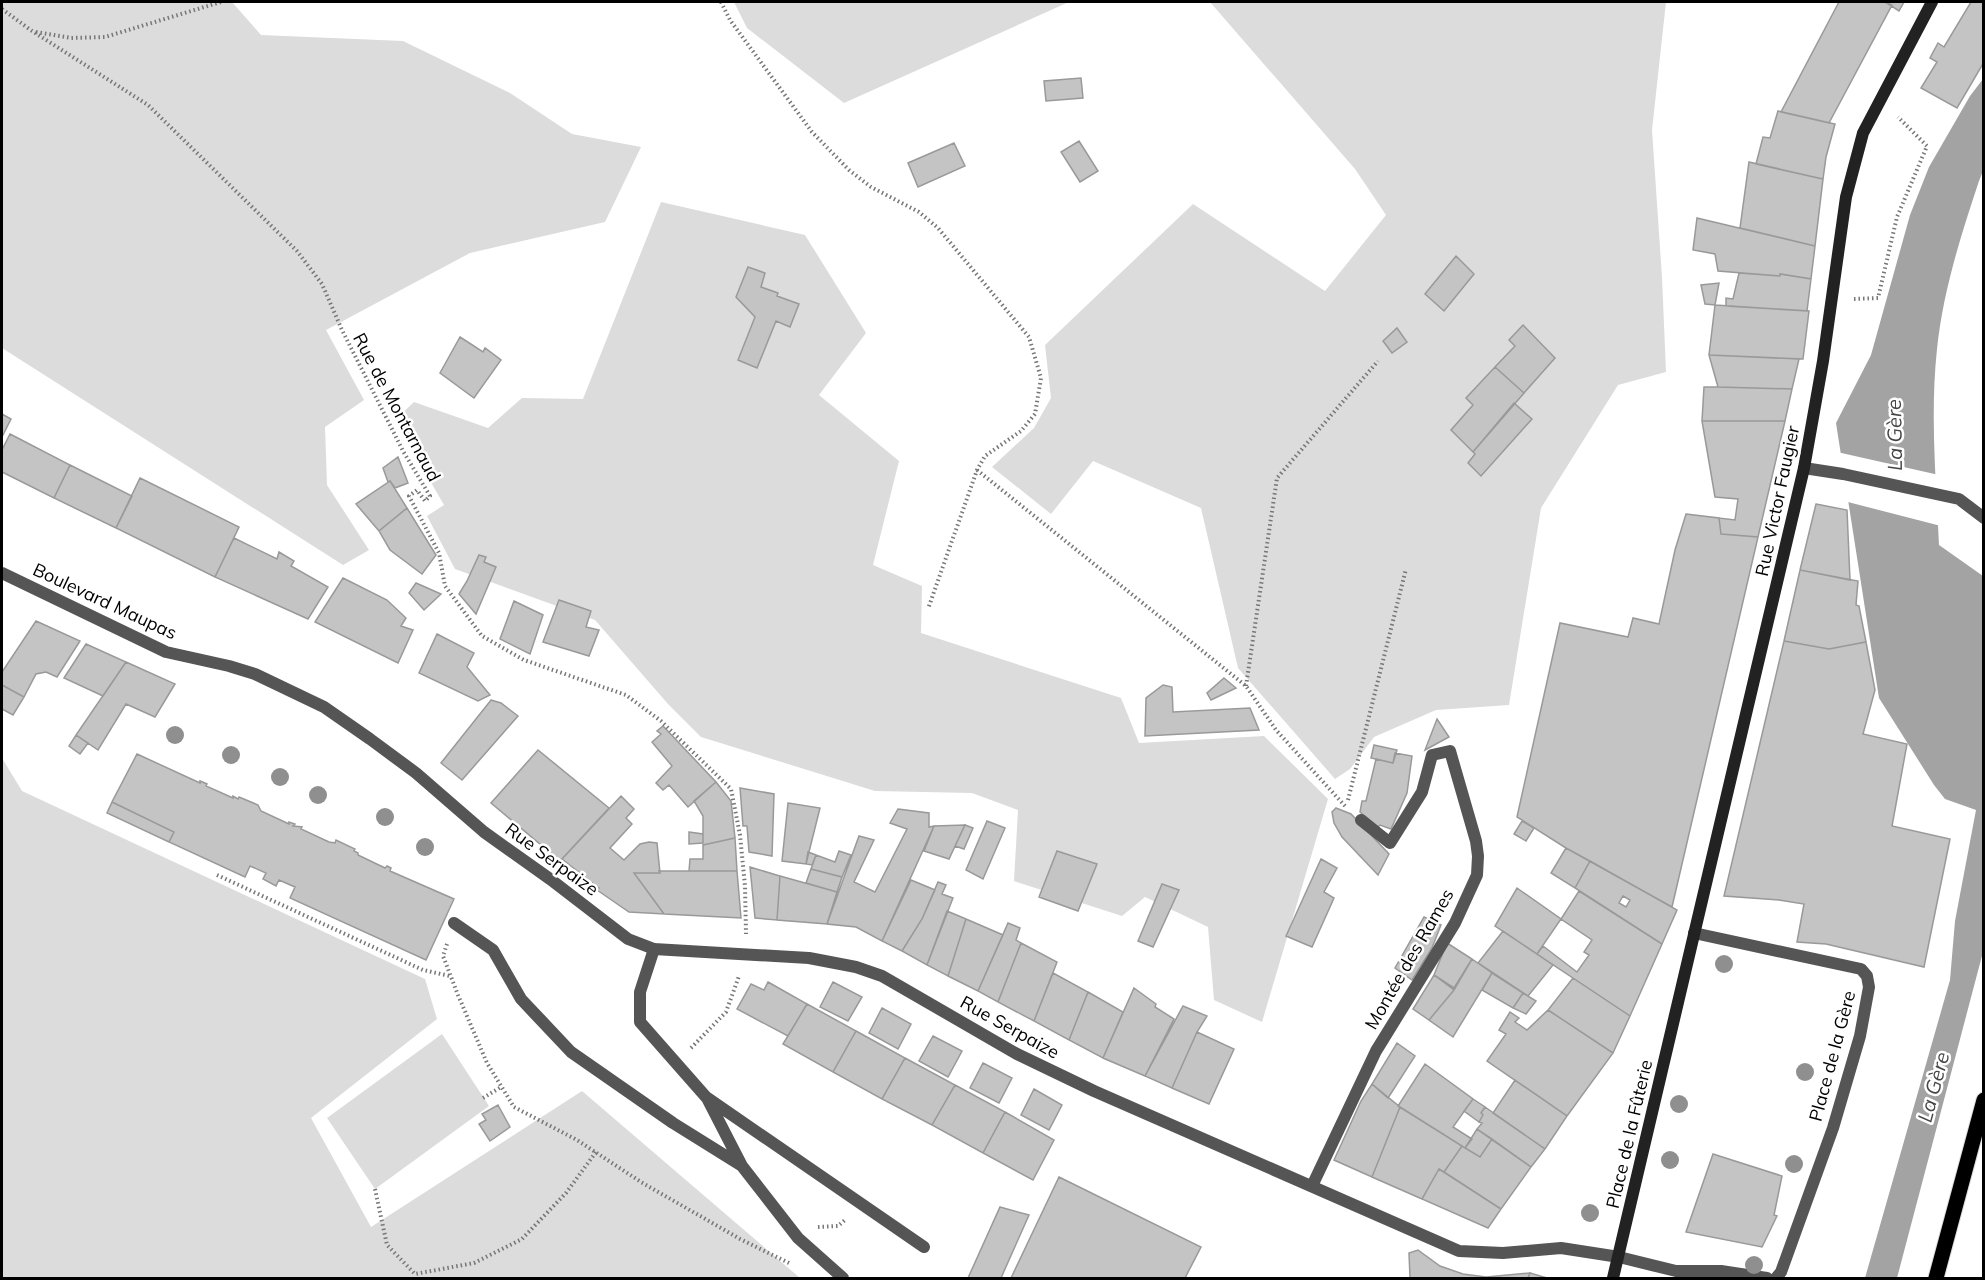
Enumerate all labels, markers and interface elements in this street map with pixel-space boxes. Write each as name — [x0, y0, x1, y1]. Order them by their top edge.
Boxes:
street label: Rue de Montarnaud — [348, 329, 446, 485]
water label: La Gère — [1881, 399, 1907, 471]
street label: Rue Victor Faugier — [1750, 423, 1804, 578]
street label: Boulevard Maupas — [29, 558, 181, 644]
street label: Rue Serpaize — [501, 817, 603, 901]
street label: Montée des Rames — [1359, 884, 1459, 1033]
street label: Place de la Gère — [1804, 988, 1860, 1124]
street label: Rue Serpaize — [956, 990, 1064, 1064]
water label: La Gère — [1912, 1049, 1954, 1125]
street label: Place de la Fûterie — [1601, 1057, 1657, 1211]

